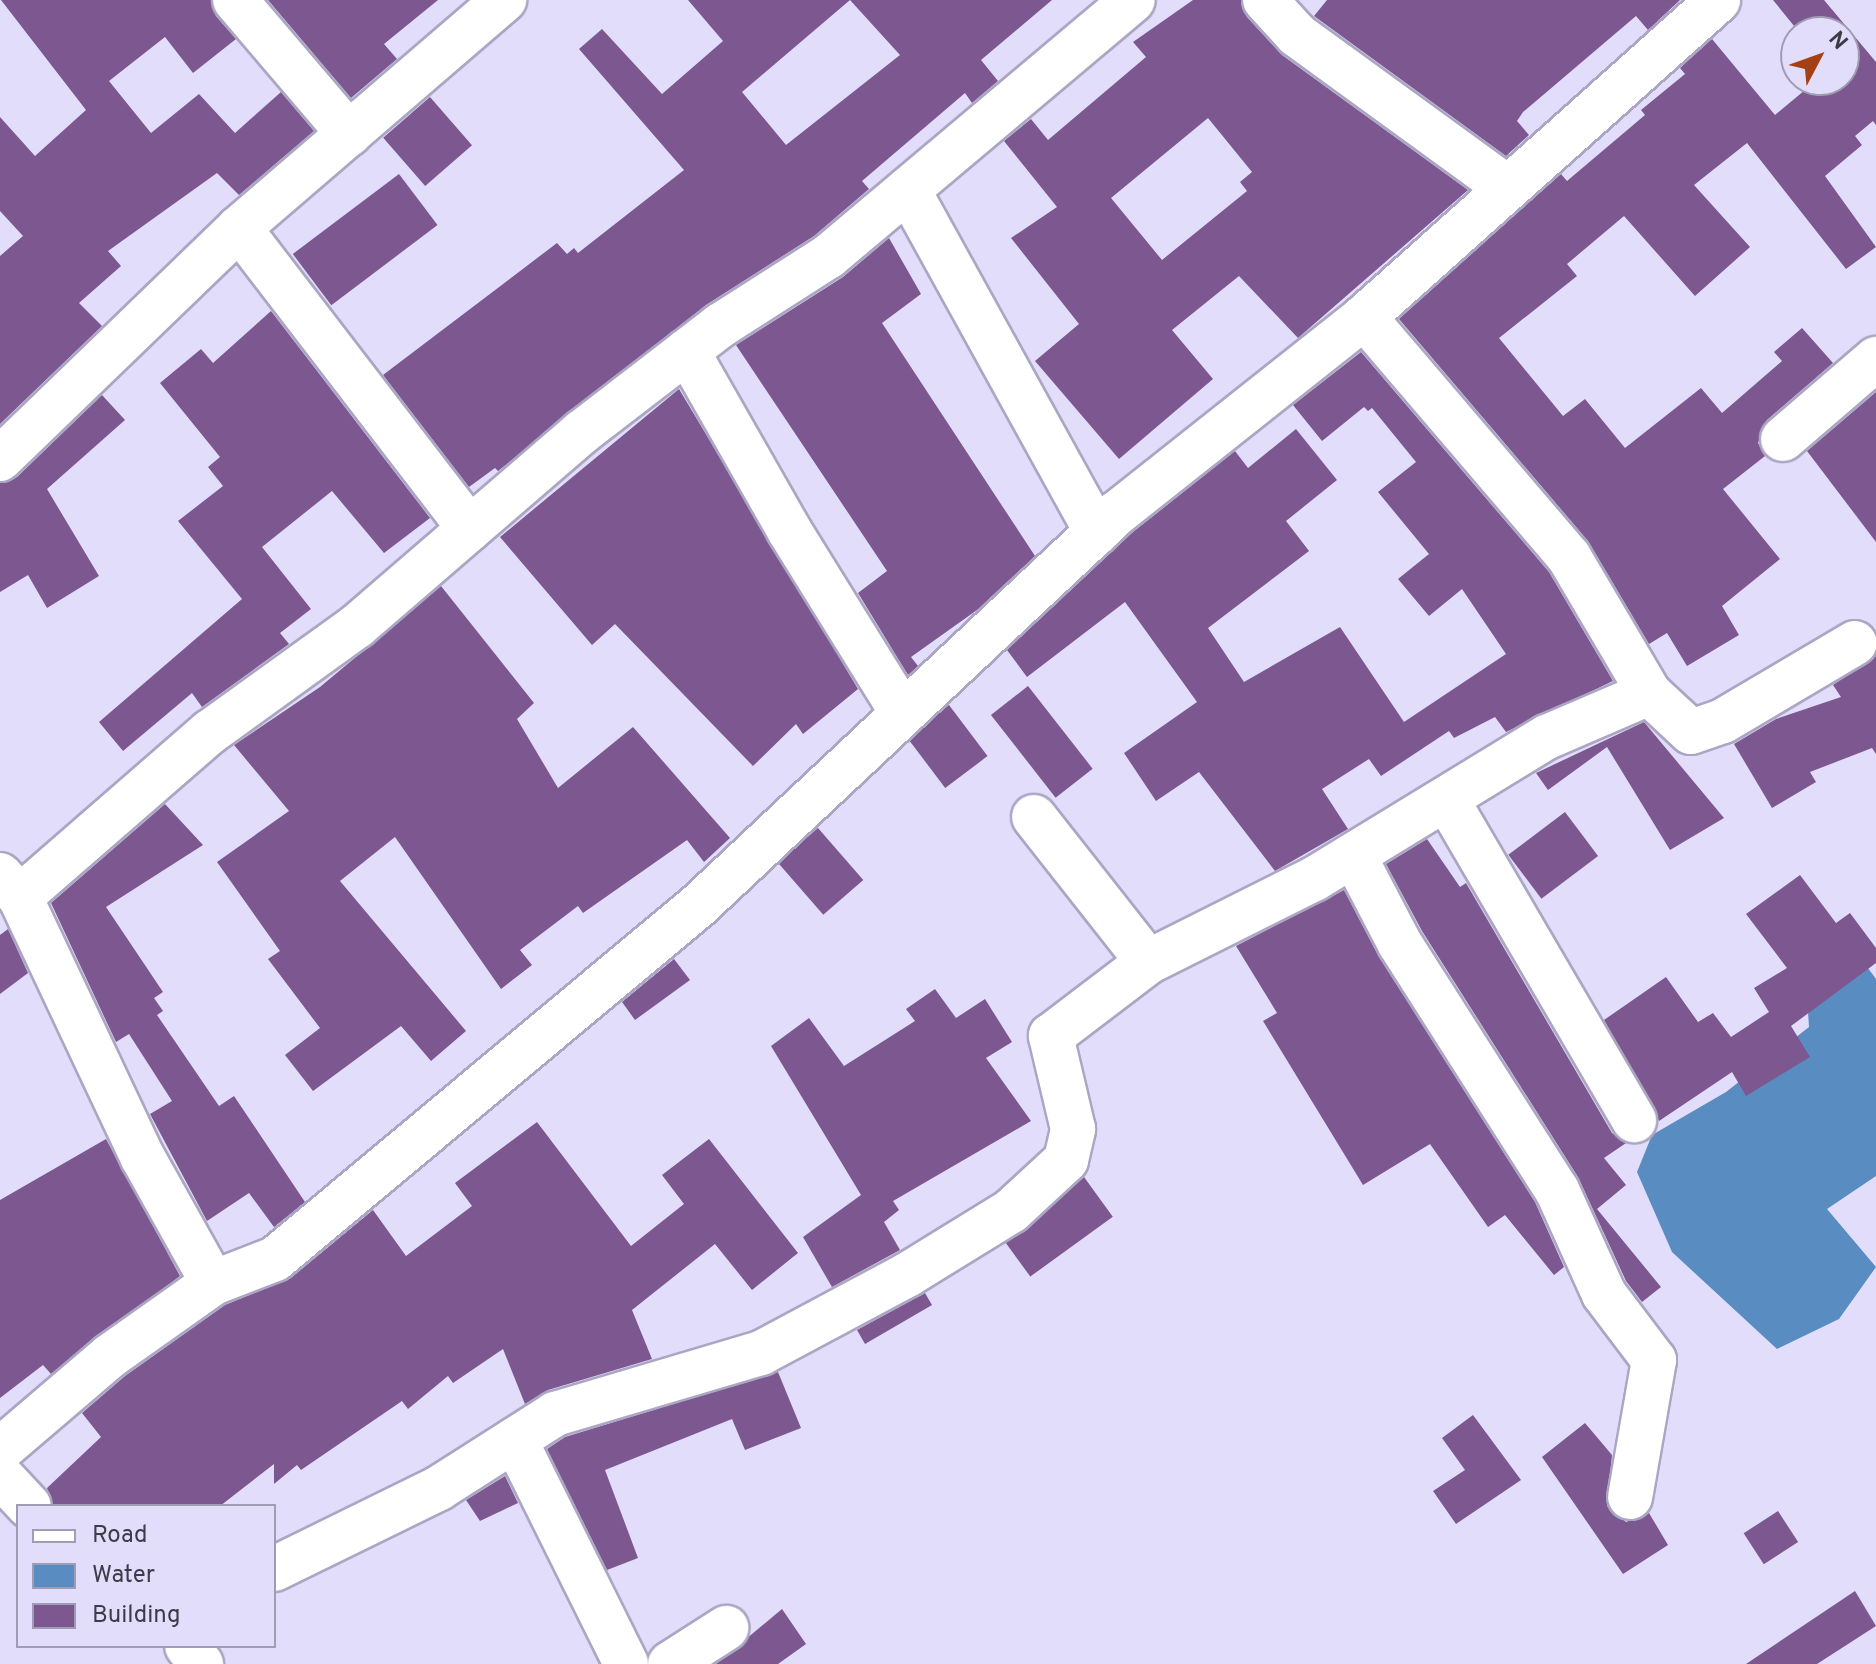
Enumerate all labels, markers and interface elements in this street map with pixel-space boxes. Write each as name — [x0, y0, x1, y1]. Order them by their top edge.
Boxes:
north arrow — [1780, 16, 1860, 96]
text: N — [1822, 26, 1852, 56]
legend — [16, 1504, 276, 1648]
text: Road — [92, 1521, 148, 1551]
text: Water — [92, 1561, 155, 1591]
text: Building — [92, 1601, 181, 1631]

